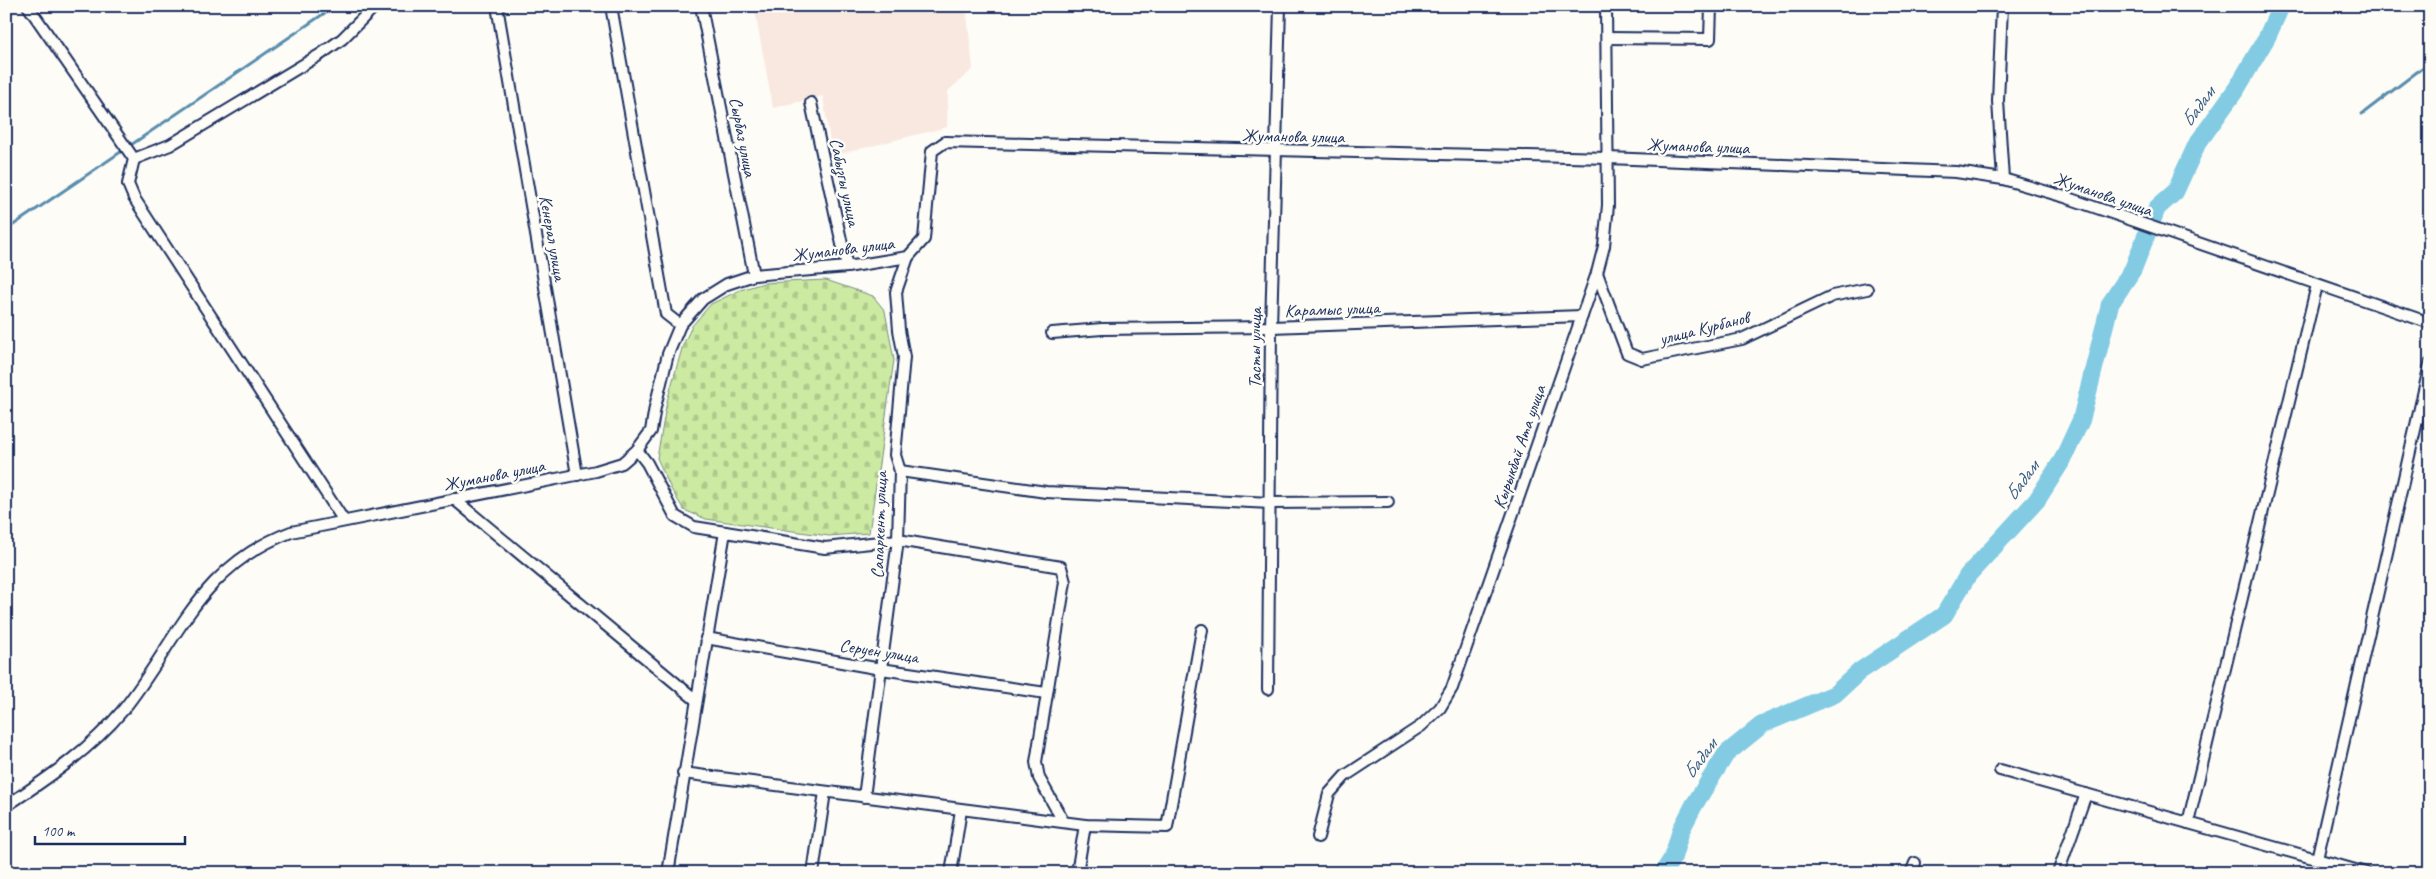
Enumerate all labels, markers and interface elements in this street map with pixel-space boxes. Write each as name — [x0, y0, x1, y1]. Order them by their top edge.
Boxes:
water label: Бадам — [2176, 80, 2222, 132]
street label: Сырбаз улица — [724, 95, 762, 180]
street label: Жуманова улица — [1242, 124, 1346, 148]
street label: Жуманова улица — [1646, 133, 1751, 159]
street label: Сабызгы улица — [824, 136, 865, 230]
street label: Жуманова улица — [2051, 167, 2156, 221]
street label: Кенерал улица — [535, 194, 572, 284]
street label: Жуманова улица — [791, 232, 896, 266]
street label: Карамыс улица — [1284, 296, 1381, 322]
street label: улица Курбанов — [1656, 305, 1754, 350]
street label: Тасты улица — [1244, 306, 1266, 388]
street label: Кырыкбай Ата улица — [1488, 381, 1551, 512]
street label: Жуманова улица — [442, 454, 548, 496]
water label: Бадам — [2000, 454, 2046, 506]
street label: Сапаркент улица — [866, 469, 892, 579]
street label: Серуен улица — [838, 634, 922, 668]
water label: Бадам — [1678, 732, 1724, 784]
scale bar — [35, 814, 185, 846]
text: 100 m — [42, 822, 76, 841]

